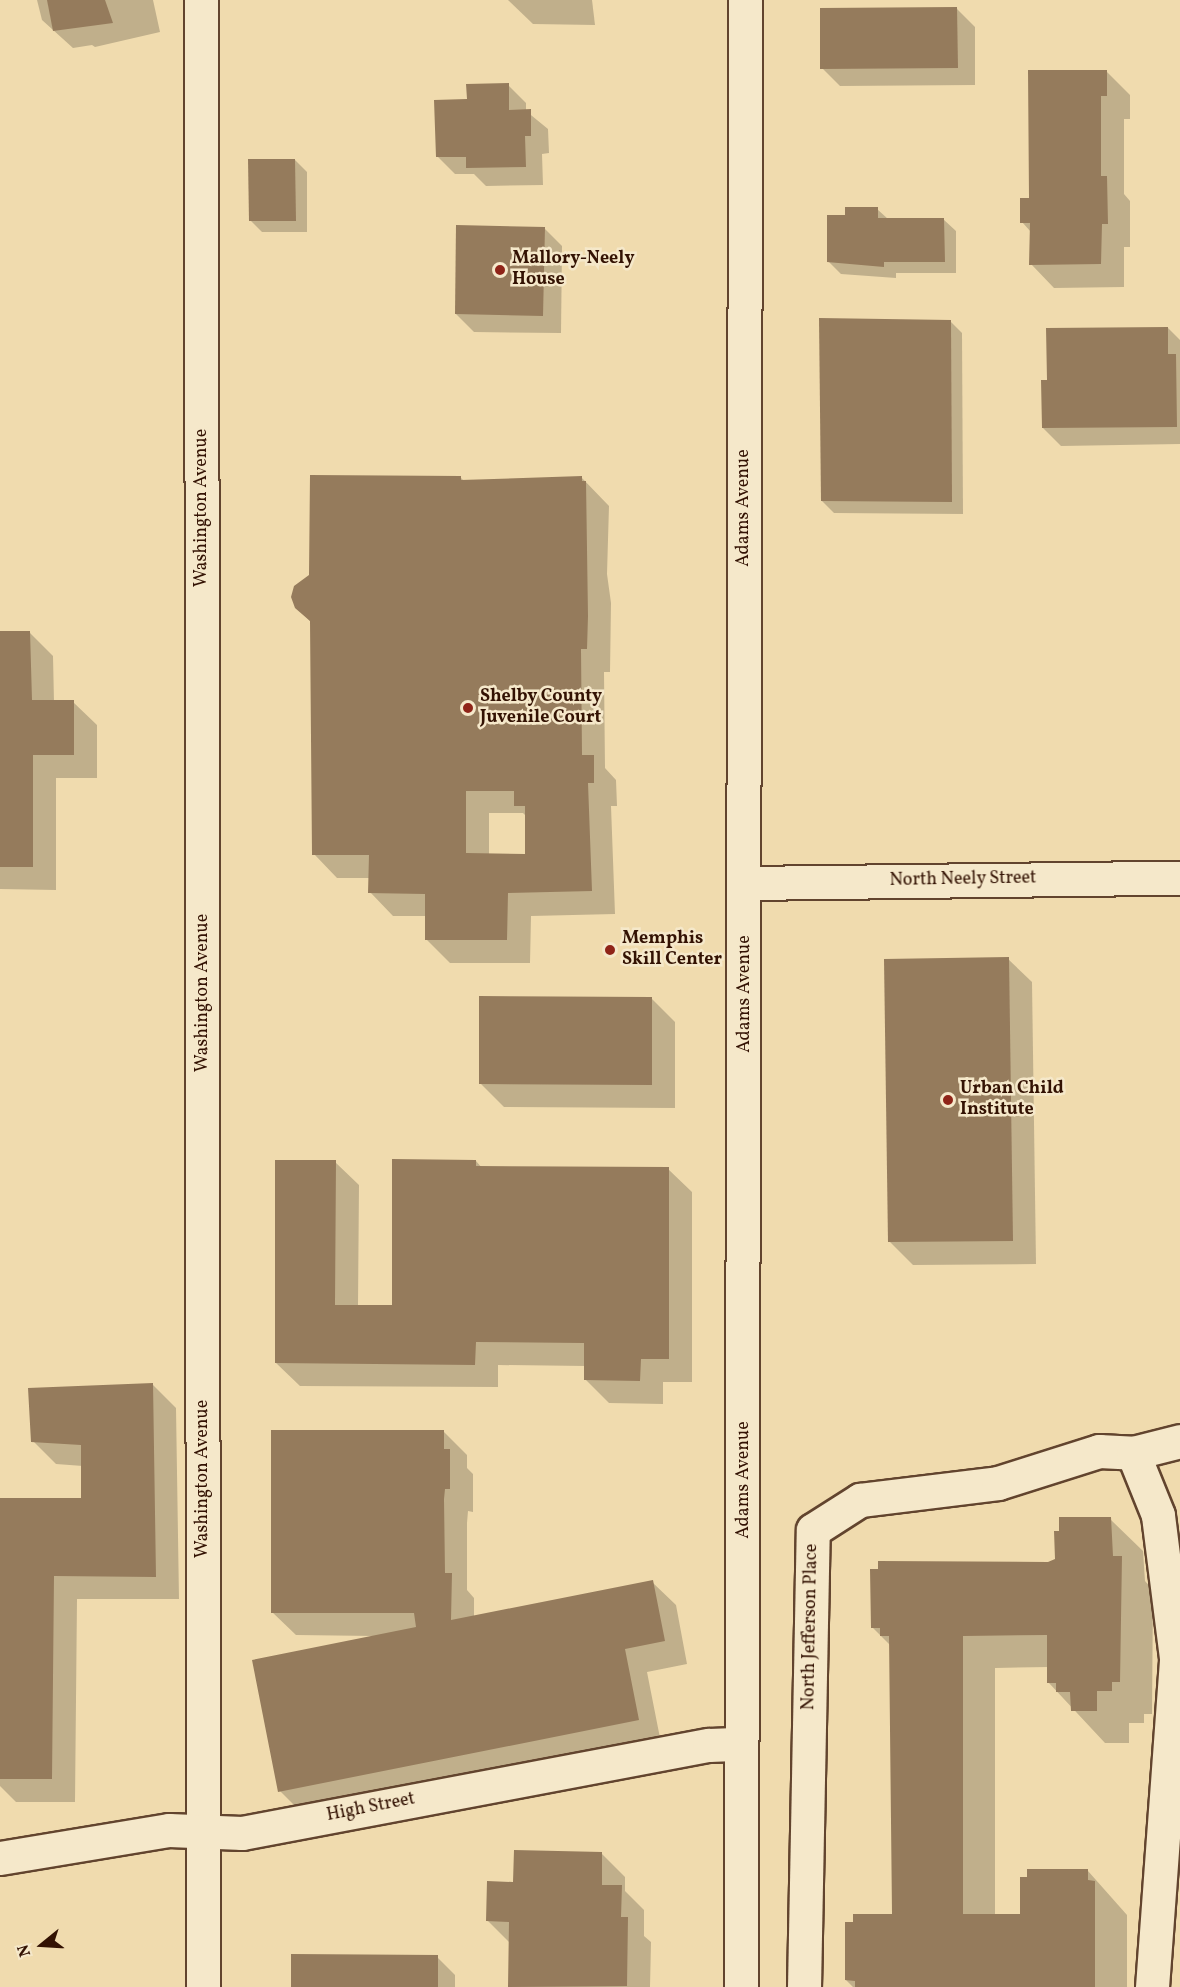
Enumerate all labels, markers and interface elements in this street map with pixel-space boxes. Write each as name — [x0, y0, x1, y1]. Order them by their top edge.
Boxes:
place label: Mallory-Neely House — [512, 249, 634, 292]
marker: Mallory-Neely House — [493, 263, 507, 277]
street label: Washington Avenue — [191, 429, 213, 587]
street label: Adams Avenue — [733, 449, 755, 567]
place label: Shelby County Juvenile Court — [480, 687, 602, 730]
marker: Shelby County Juvenile Court — [461, 701, 475, 715]
street label: North Neely Street — [889, 868, 1037, 892]
street label: Washington Avenue — [192, 914, 214, 1072]
place label: Memphis Skill Center — [622, 929, 722, 972]
street label: Adams Avenue — [734, 935, 756, 1053]
marker: Memphis Skill Center — [603, 943, 617, 957]
place label: Urban Child Institute — [960, 1079, 1064, 1122]
marker: Urban Child Institute — [941, 1093, 955, 1107]
street label: Washington Avenue — [192, 1400, 214, 1558]
street label: Adams Avenue — [733, 1421, 755, 1539]
street label: North Jefferson Place — [799, 1544, 823, 1710]
street label: High Street — [325, 1789, 417, 1827]
north arrow — [12, 1915, 72, 1975]
text: N — [13, 1942, 37, 1959]

